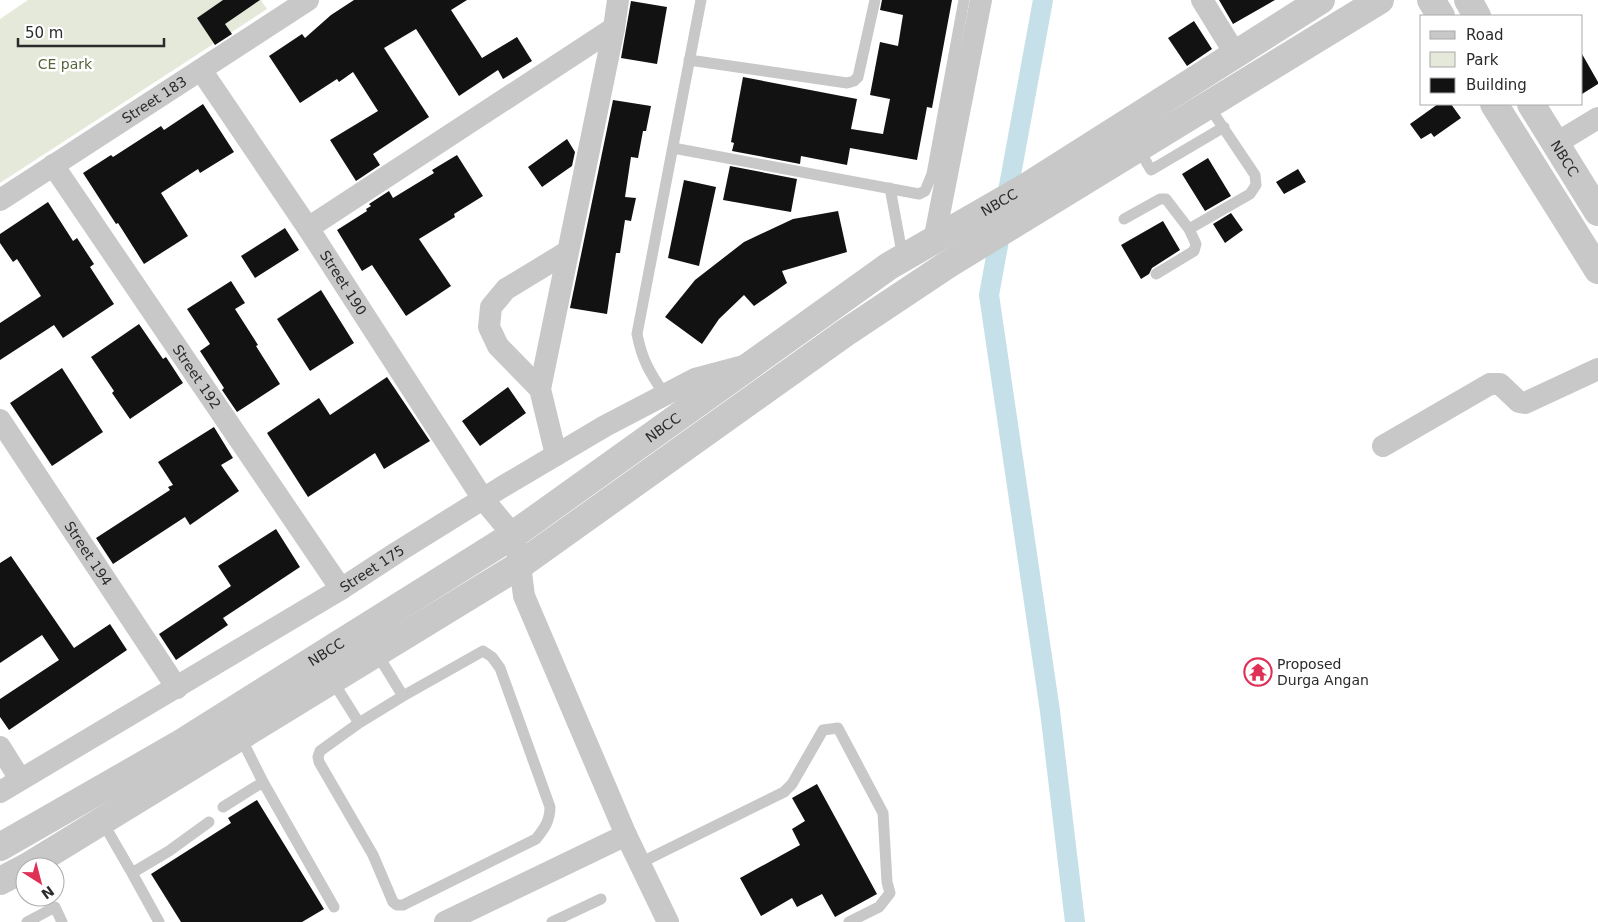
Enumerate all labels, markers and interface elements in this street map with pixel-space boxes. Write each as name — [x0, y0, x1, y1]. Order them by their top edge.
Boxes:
scale bar — [18, 15, 164, 47]
legend — [1420, 15, 1583, 105]
text: 50 m — [25, 24, 63, 42]
text: Road — [1466, 26, 1504, 44]
text: Park — [1466, 51, 1499, 69]
park label: CE park — [38, 56, 93, 72]
street label: Street 183 — [119, 73, 190, 127]
text: Building — [1466, 76, 1527, 94]
street label: NBCC — [1548, 137, 1582, 180]
street label: NBCC — [978, 186, 1020, 219]
street label: Street 190 — [317, 247, 370, 318]
street label: Street 192 — [169, 342, 224, 412]
street label: NBCC — [642, 410, 684, 446]
street label: Street 194 — [61, 518, 115, 589]
street label: Street 175 — [337, 542, 407, 596]
street label: NBCC — [305, 635, 347, 669]
place label: Proposed Durga Angan — [1277, 656, 1369, 688]
temple icon: Proposed Durga Angan — [1243, 657, 1273, 687]
north arrow — [15, 857, 65, 907]
text: N — [38, 883, 57, 902]

